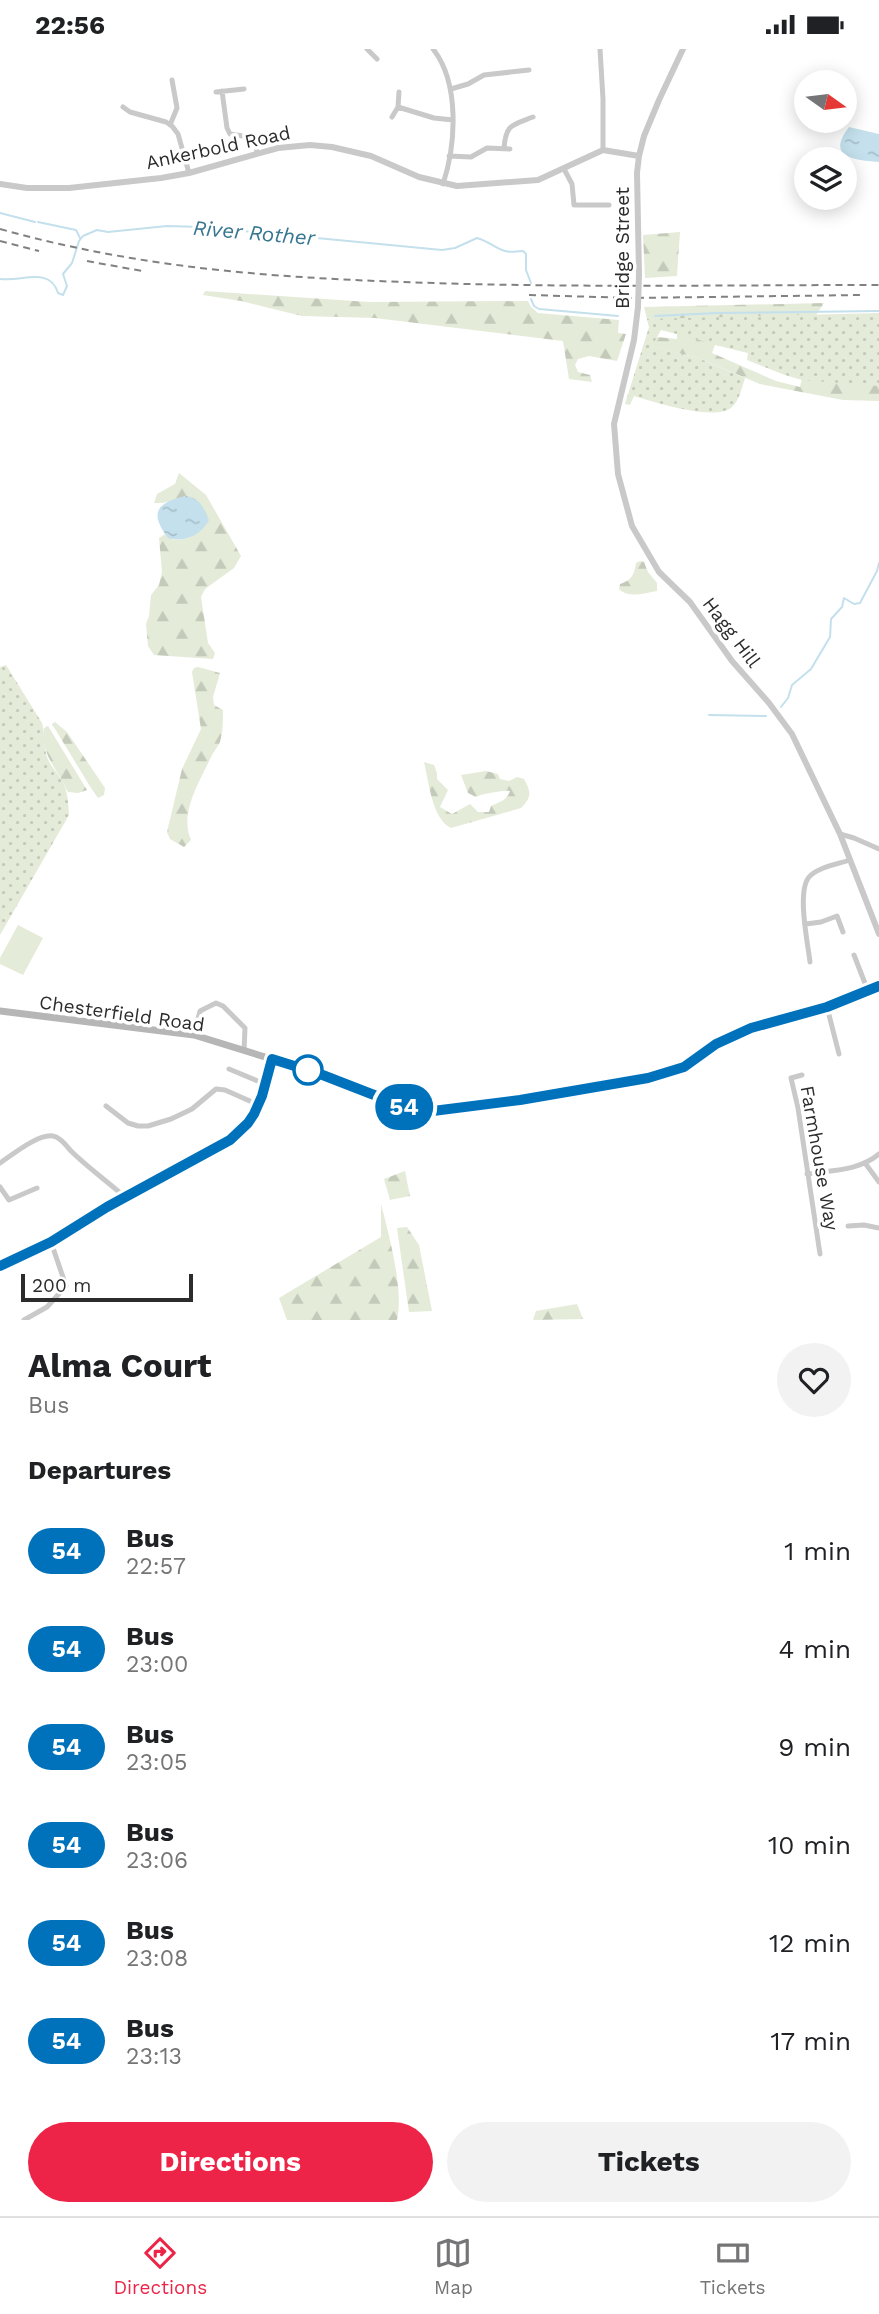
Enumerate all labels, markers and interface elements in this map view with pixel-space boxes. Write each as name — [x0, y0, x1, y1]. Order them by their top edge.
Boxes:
text: 22:56 — [35, 10, 105, 40]
north arrow — [794, 70, 858, 133]
map controls — [794, 70, 857, 210]
street label: Ankerbold Road — [144, 121, 293, 174]
button: layers — [794, 147, 857, 210]
street label: Bridge Street — [611, 187, 634, 309]
water label: River Rother — [192, 215, 317, 250]
street label: Hagg Hill — [698, 593, 766, 672]
street label: Chesterfield Road — [38, 991, 206, 1036]
unlabelled marker — [293, 1055, 323, 1085]
line badge: 54 — [372, 1084, 436, 1130]
street label: Farmhouse Way — [795, 1084, 844, 1232]
text: 54 — [389, 1093, 419, 1121]
scale bar — [21, 1271, 192, 1303]
text: 200 m — [32, 1274, 91, 1297]
button: heart — [777, 1343, 851, 1417]
text: Alma Court — [28, 1346, 211, 1385]
text: Bus — [28, 1392, 69, 1419]
text: Departures — [28, 1455, 171, 1485]
text: Bus — [126, 1523, 174, 1553]
text: 1 min — [784, 1536, 851, 1566]
text: 54 — [52, 1537, 81, 1565]
text: 22:57 — [126, 1553, 186, 1580]
text: Bus — [126, 1621, 174, 1651]
text: 4 min — [778, 1634, 851, 1664]
text: 54 — [52, 1635, 81, 1663]
text: 23:00 — [126, 1651, 188, 1678]
text: Bus — [126, 1719, 174, 1749]
text: 9 min — [778, 1732, 851, 1762]
text: 54 — [52, 1733, 81, 1761]
text: 23:05 — [126, 1749, 187, 1776]
text: Bus — [126, 1817, 174, 1847]
text: 10 min — [768, 1830, 851, 1860]
text: 54 — [52, 1831, 81, 1859]
text: 23:06 — [126, 1847, 188, 1874]
text: Bus — [126, 1915, 174, 1945]
text: 12 min — [769, 1928, 851, 1958]
text: 54 — [52, 1929, 81, 1957]
text: 23:08 — [126, 1945, 188, 1972]
text: Bus — [126, 2013, 174, 2043]
text: 17 min — [770, 2026, 851, 2056]
text: 54 — [52, 2027, 81, 2055]
text: 23:13 — [126, 2043, 182, 2070]
button: Directions — [28, 2122, 433, 2202]
button: Tickets — [447, 2122, 851, 2202]
tab: Directions — [113, 2234, 207, 2299]
tab: Map — [434, 2234, 473, 2299]
tab: Tickets — [700, 2234, 766, 2299]

